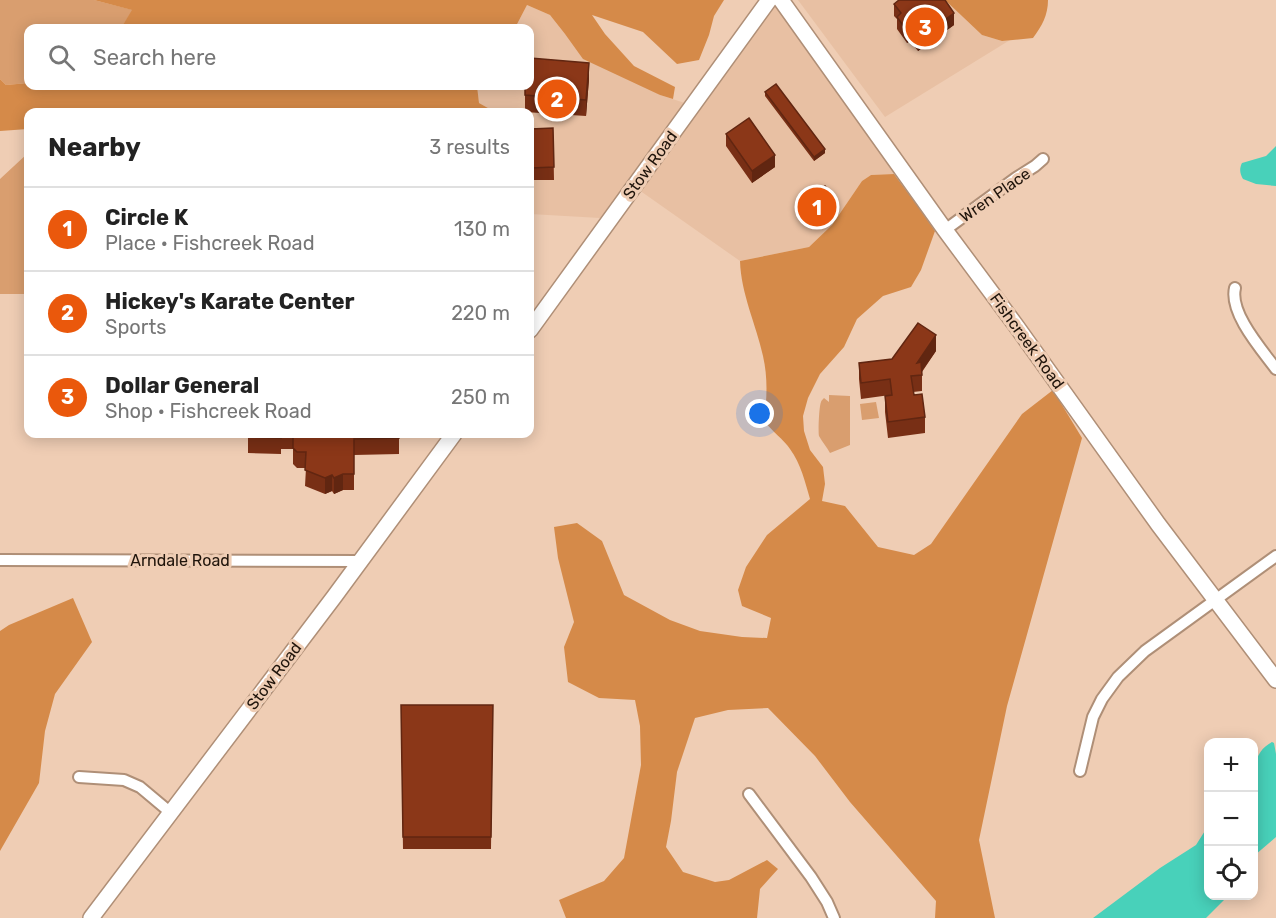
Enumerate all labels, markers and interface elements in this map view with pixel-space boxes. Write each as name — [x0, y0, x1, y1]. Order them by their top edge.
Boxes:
pin: 3 — [906, 4, 944, 50]
search box — [24, 24, 534, 90]
icon: search — [45, 41, 78, 74]
text: Search here — [93, 44, 216, 71]
pin: 2 — [538, 76, 576, 122]
street label: Stow Road — [619, 127, 681, 203]
text: Nearby — [48, 132, 141, 163]
text: 3 results — [429, 135, 510, 159]
street label: Wren Place — [956, 164, 1034, 226]
pin: 1 — [798, 184, 836, 230]
text: Circle K — [105, 204, 188, 231]
text: 1 — [63, 217, 72, 241]
text: 130 m — [454, 217, 510, 241]
text: Place · Fishcreek Road — [105, 231, 315, 255]
text: Hickey's Karate Center — [105, 288, 355, 315]
street label: Fishcreek Road — [986, 289, 1068, 393]
text: 2 — [61, 301, 74, 325]
text: 220 m — [451, 301, 510, 325]
text: Sports — [105, 315, 166, 339]
text: Dollar General — [105, 372, 259, 399]
text: 3 — [61, 385, 74, 409]
text: 250 m — [451, 385, 510, 409]
text: Shop · Fishcreek Road — [105, 399, 312, 423]
your location — [745, 399, 774, 428]
street label: Arndale Road — [130, 551, 230, 570]
street label: Stow Road — [242, 639, 306, 713]
map controls — [1204, 738, 1258, 900]
button: + — [1204, 738, 1258, 792]
button: − — [1204, 792, 1258, 846]
button: locate — [1204, 846, 1258, 900]

